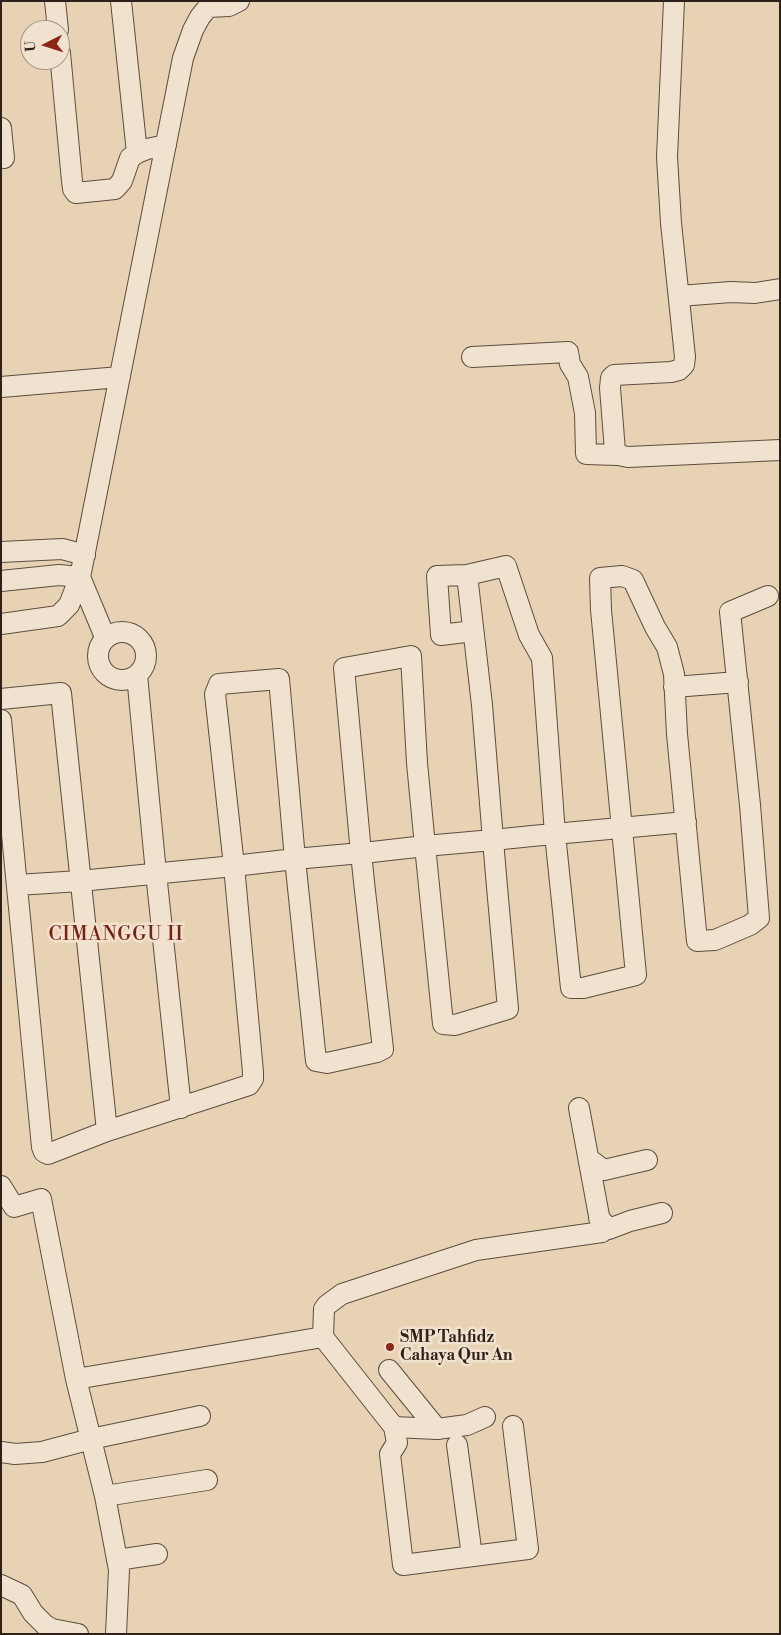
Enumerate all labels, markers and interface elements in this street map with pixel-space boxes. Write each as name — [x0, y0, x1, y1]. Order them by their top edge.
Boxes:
north arrow — [20, 20, 70, 70]
text: U — [22, 40, 40, 52]
district label: CIMANGGU II — [47, 924, 185, 946]
place label: SMP Tahfidz Cahaya Qur An — [400, 1328, 513, 1366]
marker: SMP Tahfidz Cahaya Qur An — [384, 1341, 396, 1353]

